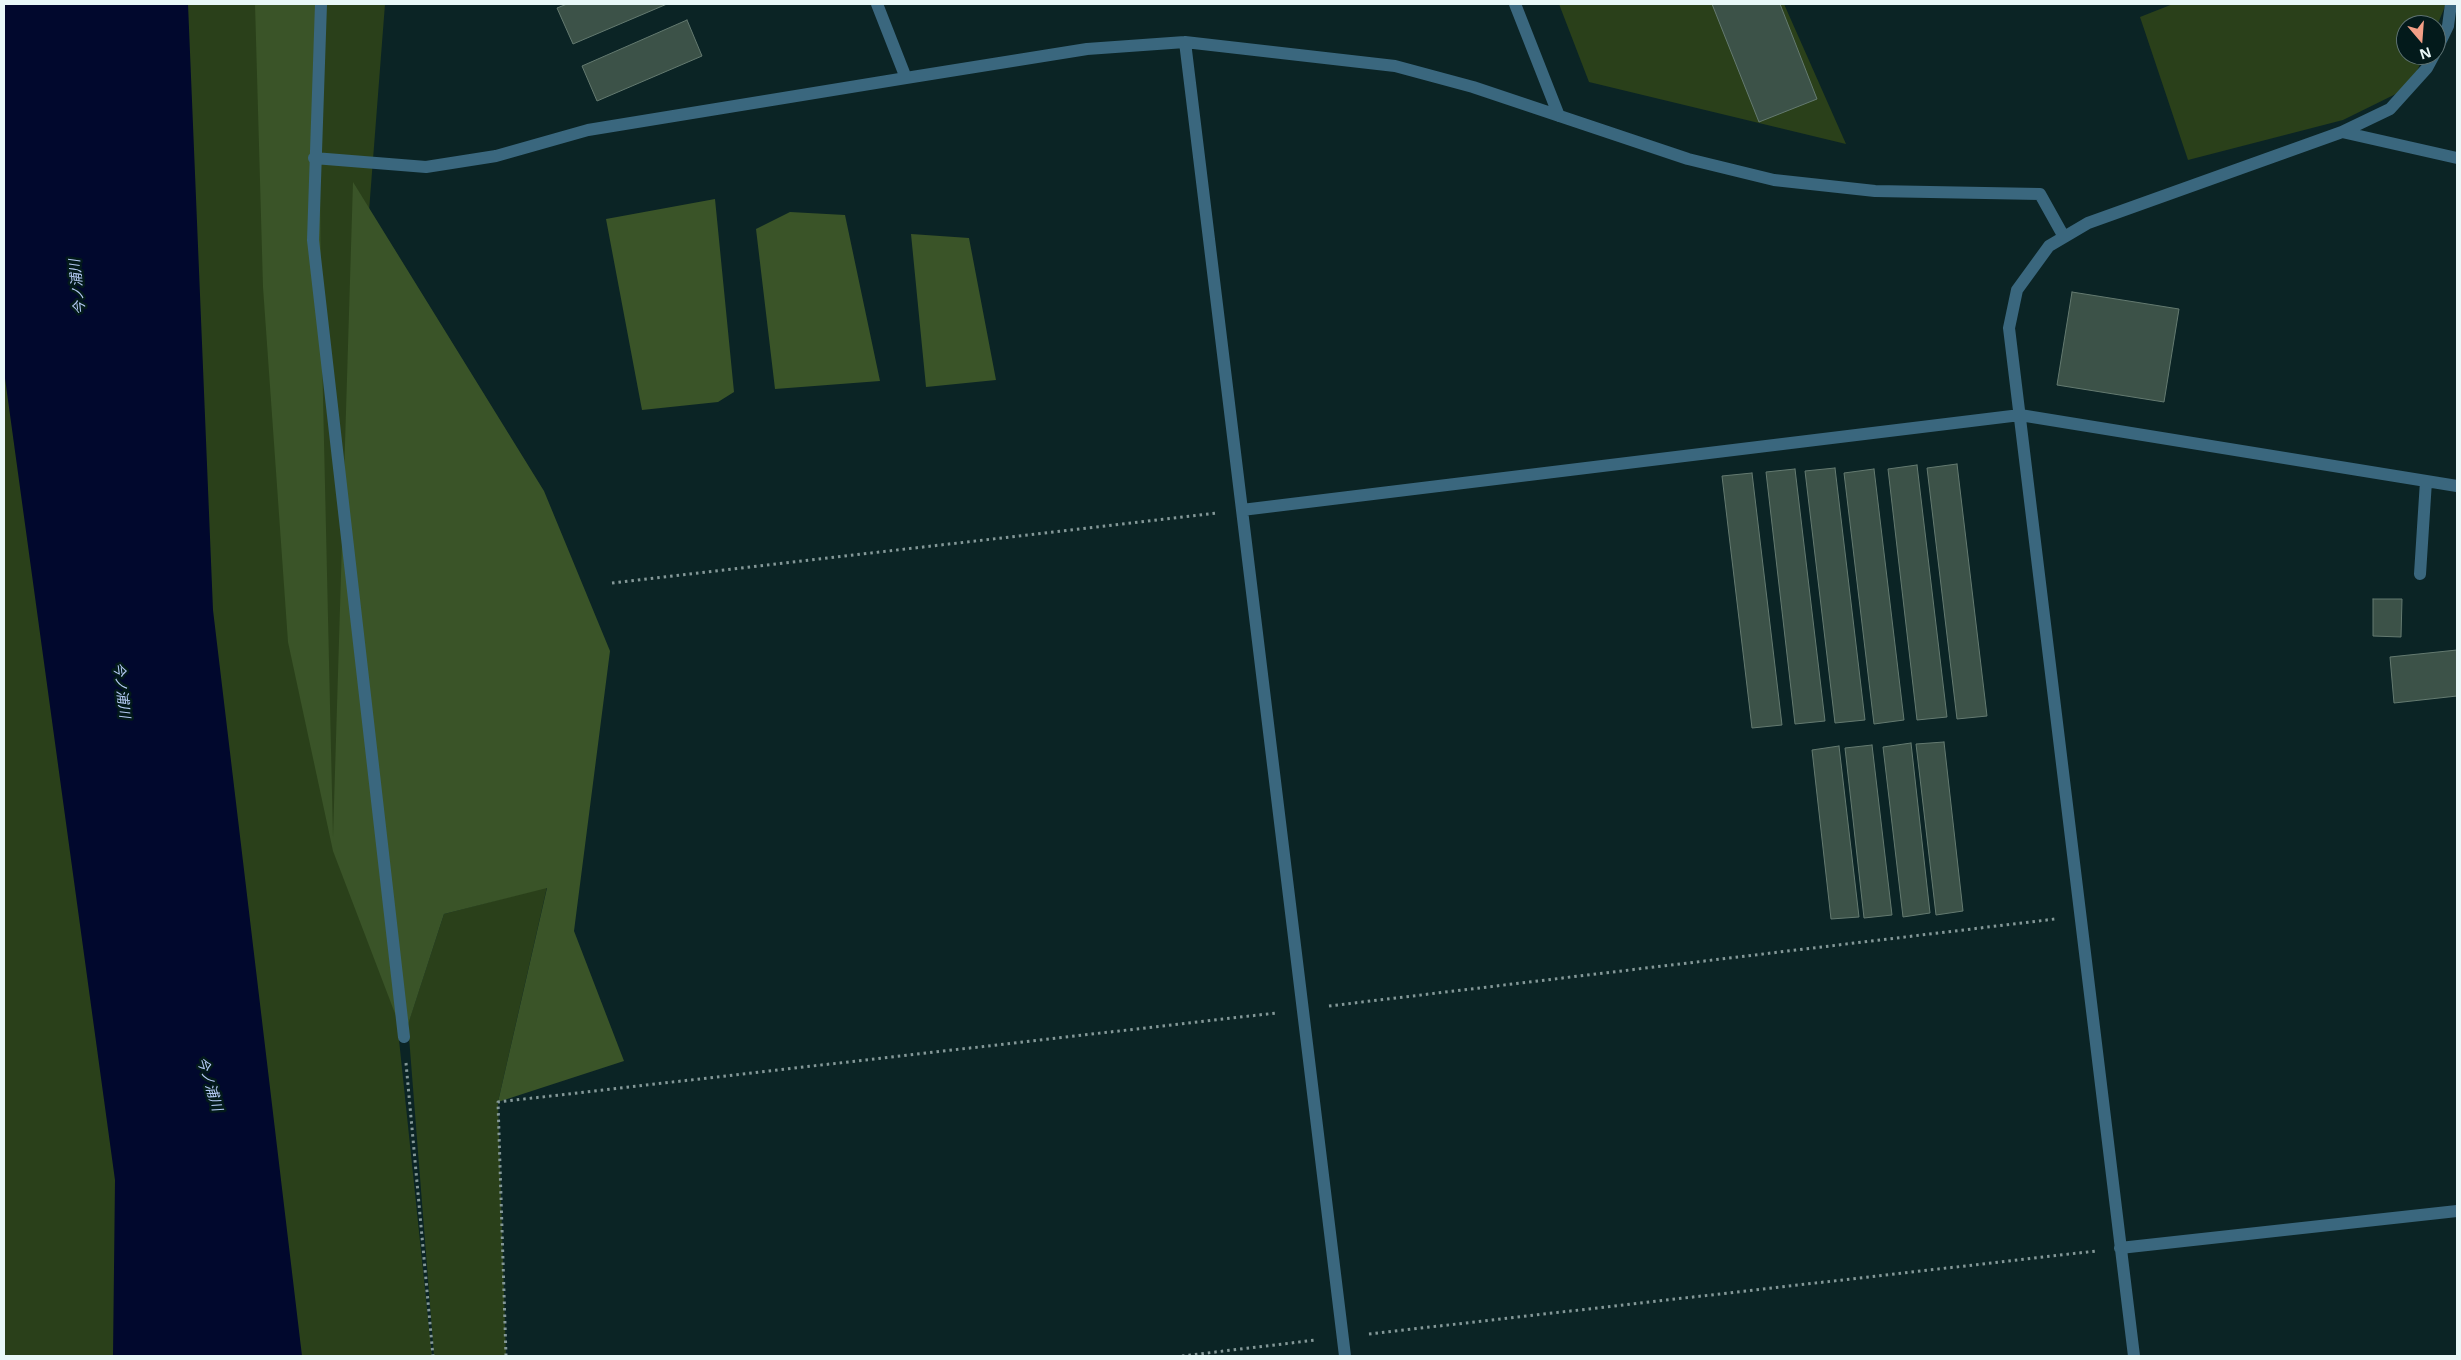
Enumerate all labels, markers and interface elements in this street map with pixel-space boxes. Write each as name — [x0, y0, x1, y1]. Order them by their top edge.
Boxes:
north arrow — [2396, 15, 2446, 65]
text: N — [2417, 43, 2434, 65]
water label: 今ノ浦川 — [67, 258, 89, 316]
water label: 今ノ浦川 — [109, 661, 133, 719]
water label: 今ノ浦川 — [193, 1055, 225, 1113]

